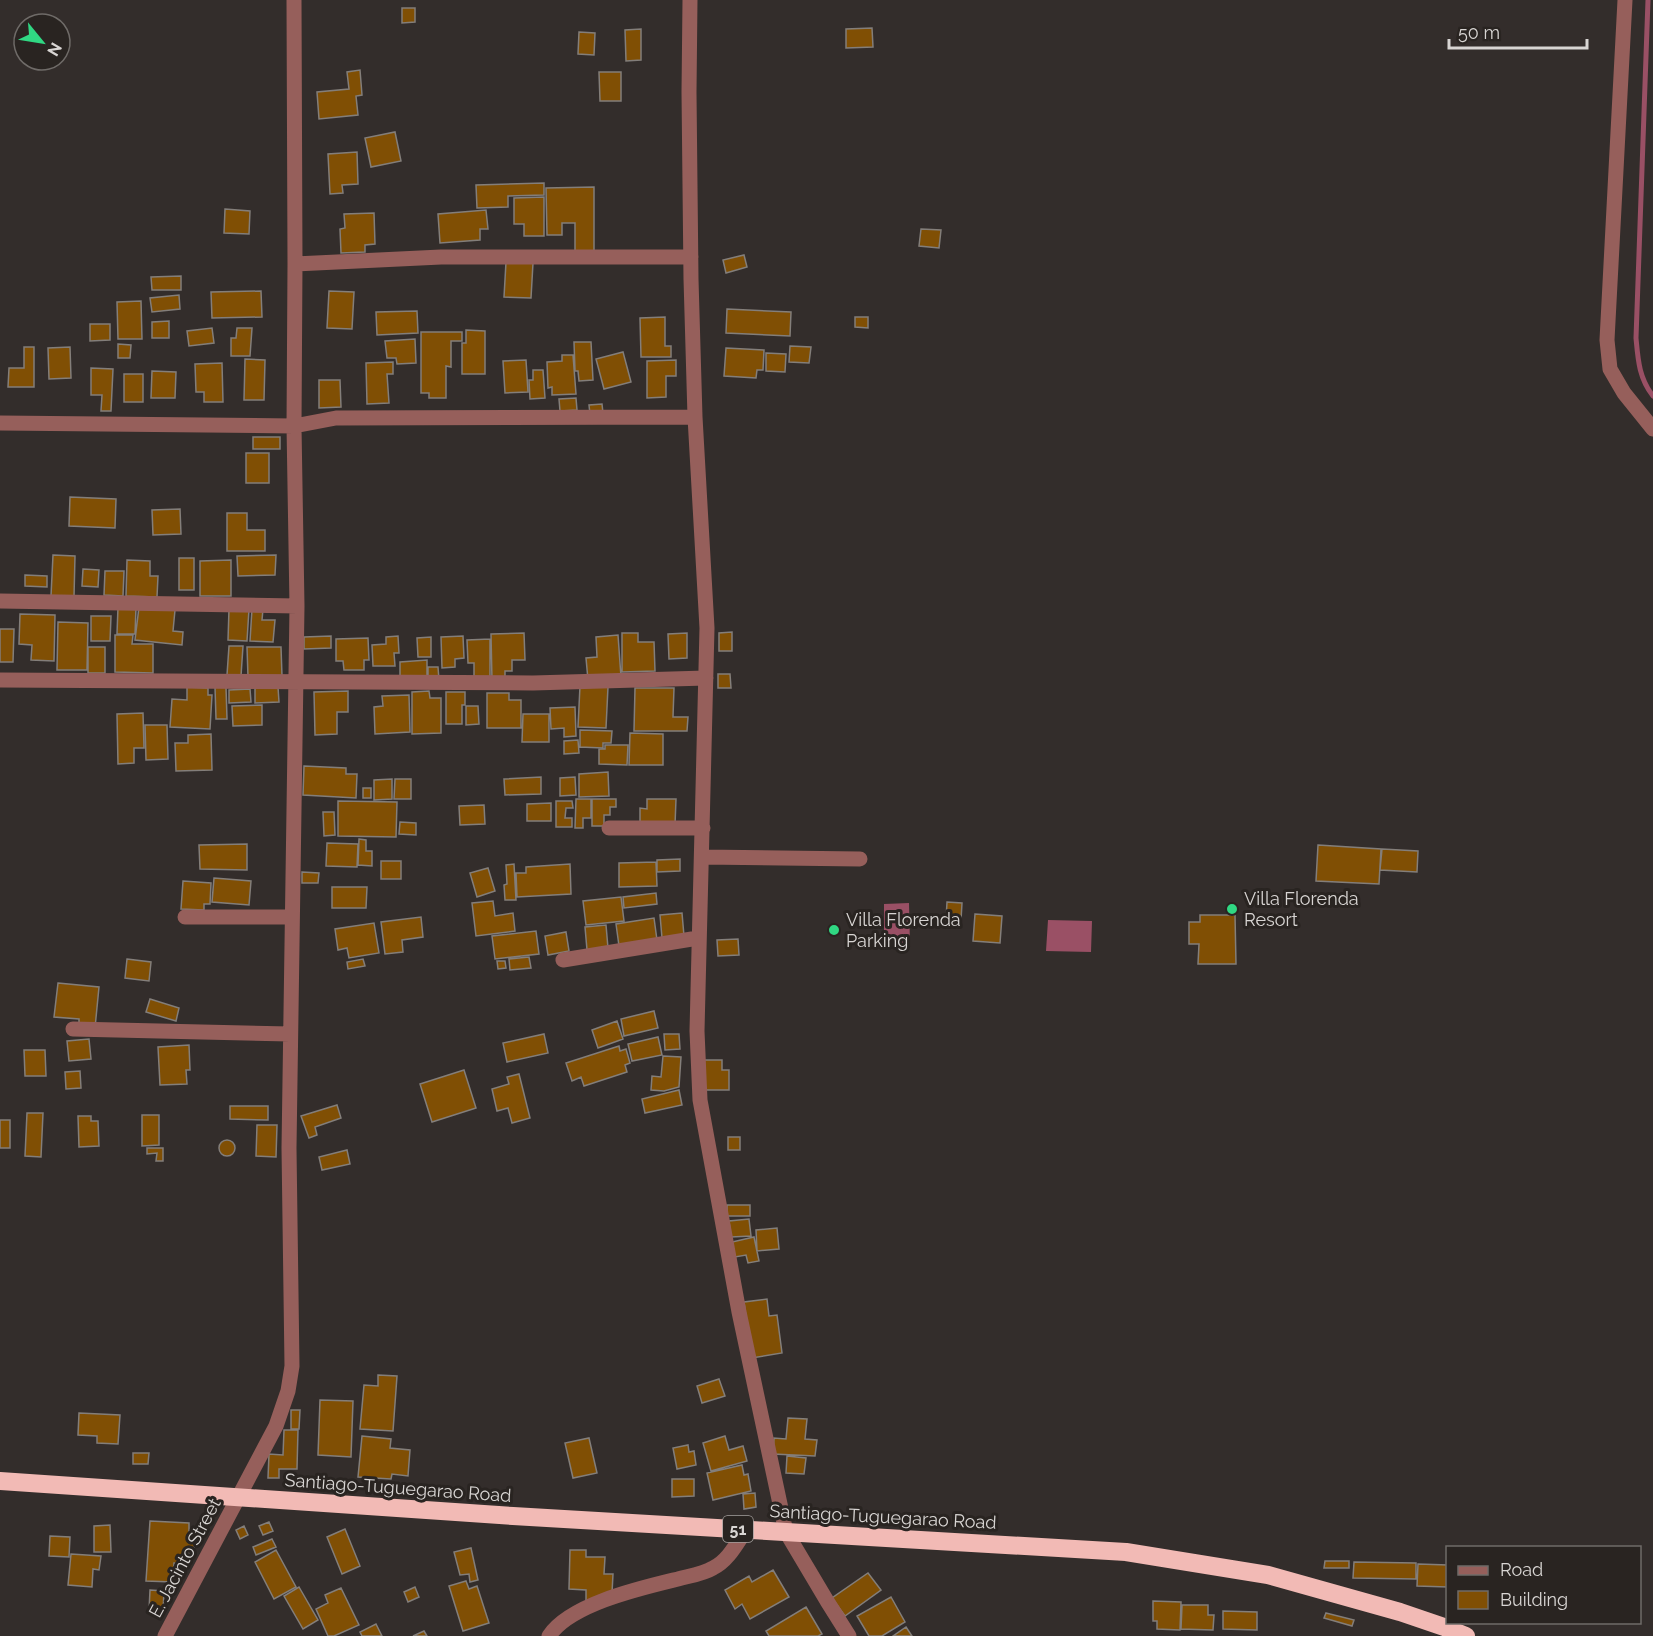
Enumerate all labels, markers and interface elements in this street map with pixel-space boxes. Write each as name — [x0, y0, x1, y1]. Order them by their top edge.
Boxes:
north arrow — [12, 12, 72, 72]
scale bar — [1449, 12, 1587, 50]
text: 50 m — [1458, 22, 1500, 43]
text: N — [43, 39, 66, 59]
place label: Villa Florenda Resort — [1244, 888, 1359, 930]
marker: Villa Florenda Resort — [1225, 902, 1239, 916]
place label: Villa Florenda Parking — [846, 909, 961, 951]
marker: Villa Florenda Parking — [827, 923, 841, 937]
street label: Santiago-Tuguegarao Road — [284, 1469, 512, 1506]
street label: E. Jacinto Street — [144, 1495, 225, 1621]
street label: Santiago-Tuguegarao Road — [769, 1500, 997, 1533]
road number: 51 — [723, 1516, 753, 1542]
legend — [1446, 1546, 1641, 1624]
text: Road — [1500, 1559, 1543, 1580]
text: Building — [1500, 1589, 1568, 1610]

